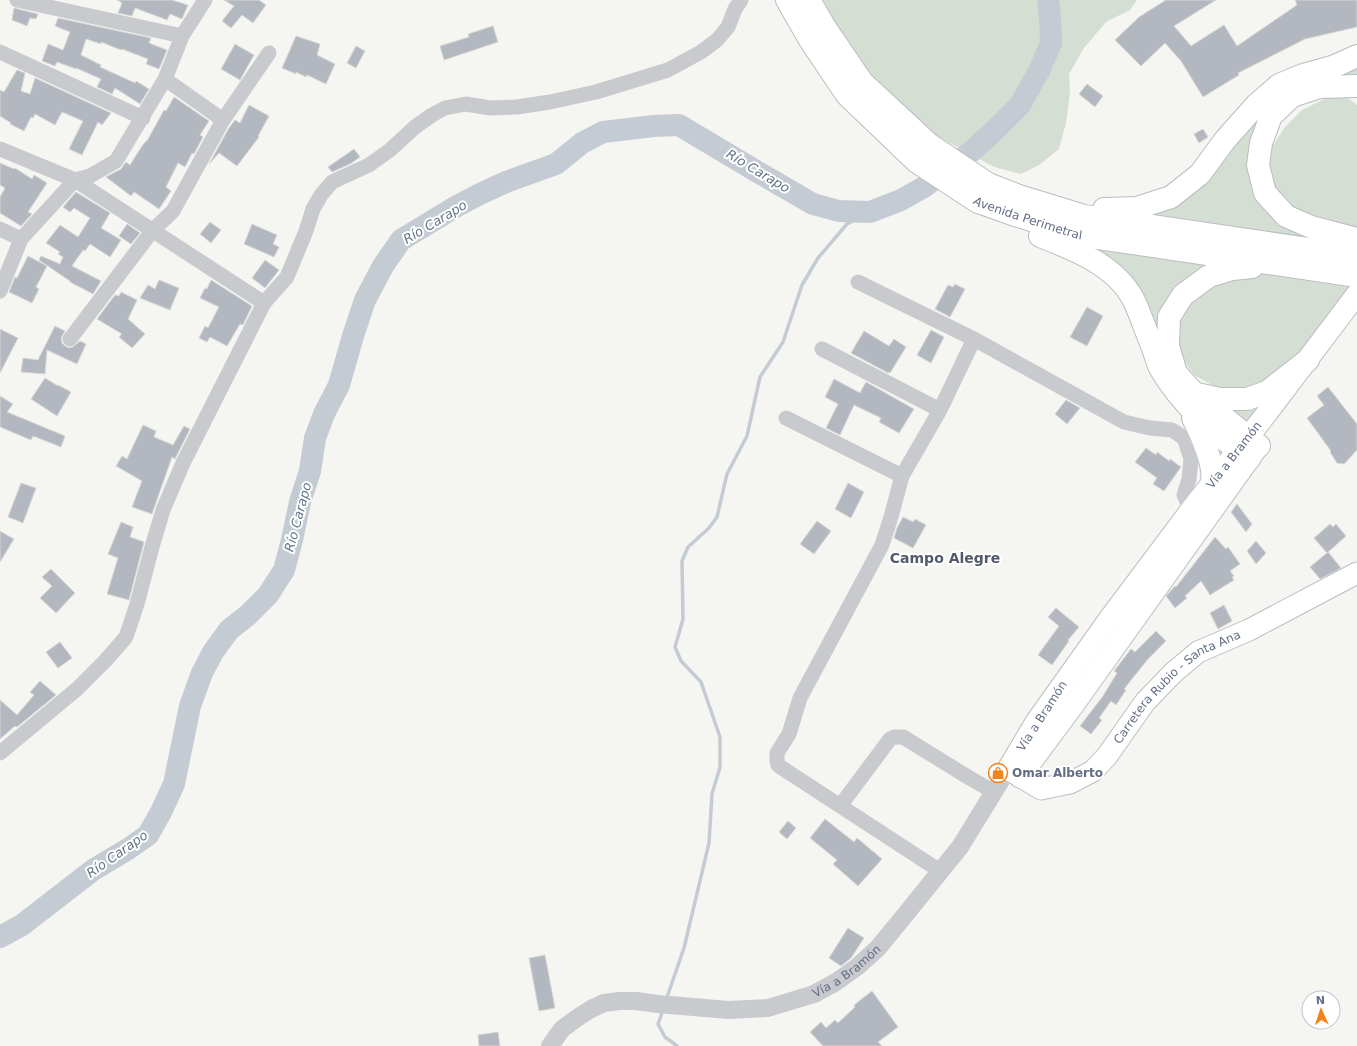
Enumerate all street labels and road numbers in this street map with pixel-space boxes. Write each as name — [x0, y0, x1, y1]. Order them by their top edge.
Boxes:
street label: Avenida Perimetral — [971, 194, 1083, 243]
street label: Vía a Bramón — [1204, 419, 1264, 491]
street label: Carretera Rubio - Santa Ana — [1111, 627, 1243, 747]
street label: Vía a Bramón — [1014, 678, 1070, 754]
street label: Vía a Bramón — [810, 942, 884, 1000]

